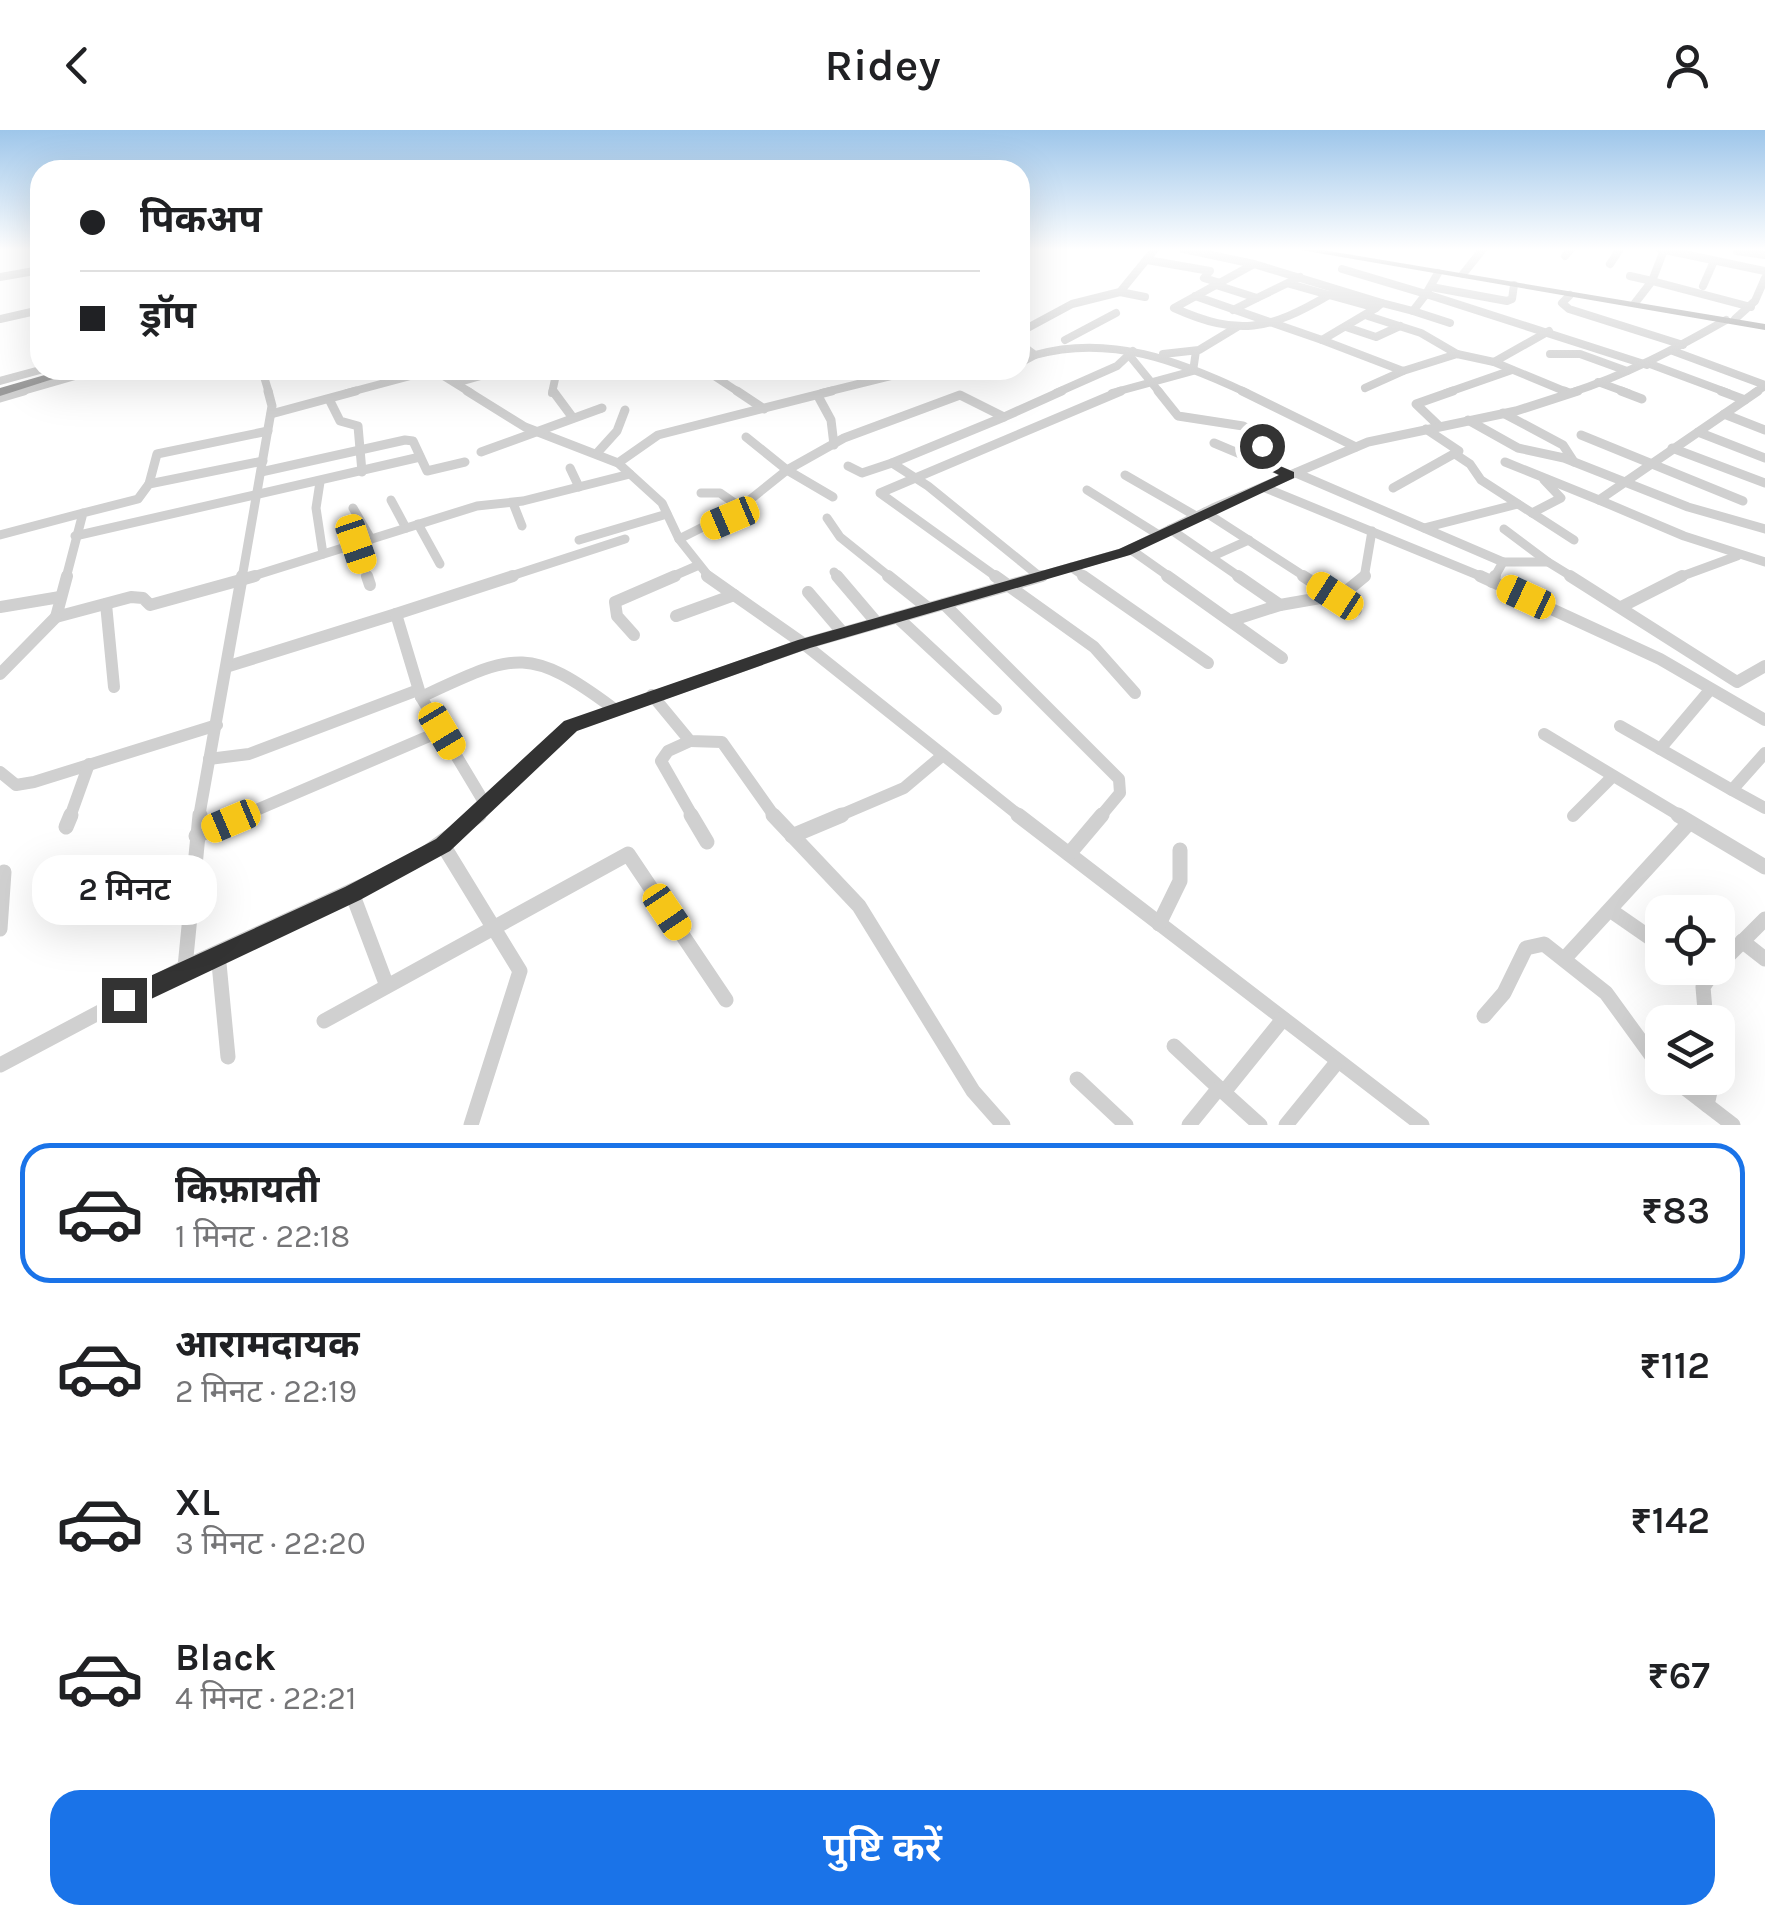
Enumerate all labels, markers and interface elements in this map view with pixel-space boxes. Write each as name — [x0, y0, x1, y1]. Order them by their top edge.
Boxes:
icon: back — [50, 38, 105, 93]
icon: person — [1660, 38, 1715, 93]
text: Ridey — [824, 39, 941, 91]
text: पिकअप — [140, 197, 262, 242]
text: ड्रॉप — [140, 293, 196, 338]
route start — [1240, 424, 1285, 469]
car — [697, 492, 763, 544]
car — [332, 511, 380, 577]
car — [1302, 567, 1368, 625]
car — [1492, 571, 1560, 623]
car — [414, 698, 470, 764]
car — [198, 795, 264, 847]
callout: 2 मिनट — [32, 855, 216, 925]
text: 2 मिनट — [78, 871, 171, 908]
car — [638, 879, 696, 945]
map controls — [1645, 895, 1735, 1095]
button: locate — [1645, 895, 1735, 985]
route end — [102, 978, 147, 1023]
button: layers — [1645, 1005, 1735, 1095]
text: किफ़ायती — [175, 1167, 319, 1212]
icon: car — [55, 1168, 145, 1258]
text: ₹83 — [1641, 1188, 1710, 1233]
text: 1 मिनट · 22:18 — [175, 1218, 350, 1255]
text: आरामदायक — [175, 1322, 359, 1367]
icon: car — [55, 1323, 145, 1413]
text: ₹112 — [1639, 1343, 1710, 1388]
text: 2 मिनट · 22:19 — [175, 1373, 357, 1410]
icon: car — [55, 1478, 145, 1568]
text: XL — [175, 1480, 220, 1525]
text: ₹142 — [1630, 1498, 1710, 1543]
text: 3 मिनट · 22:20 — [175, 1525, 366, 1562]
icon: car — [55, 1633, 145, 1723]
text: Black — [175, 1635, 276, 1680]
text: ₹67 — [1647, 1653, 1710, 1698]
text: 4 मिनट · 22:21 — [175, 1680, 356, 1717]
button: पुष्टि करें — [50, 1790, 1715, 1905]

